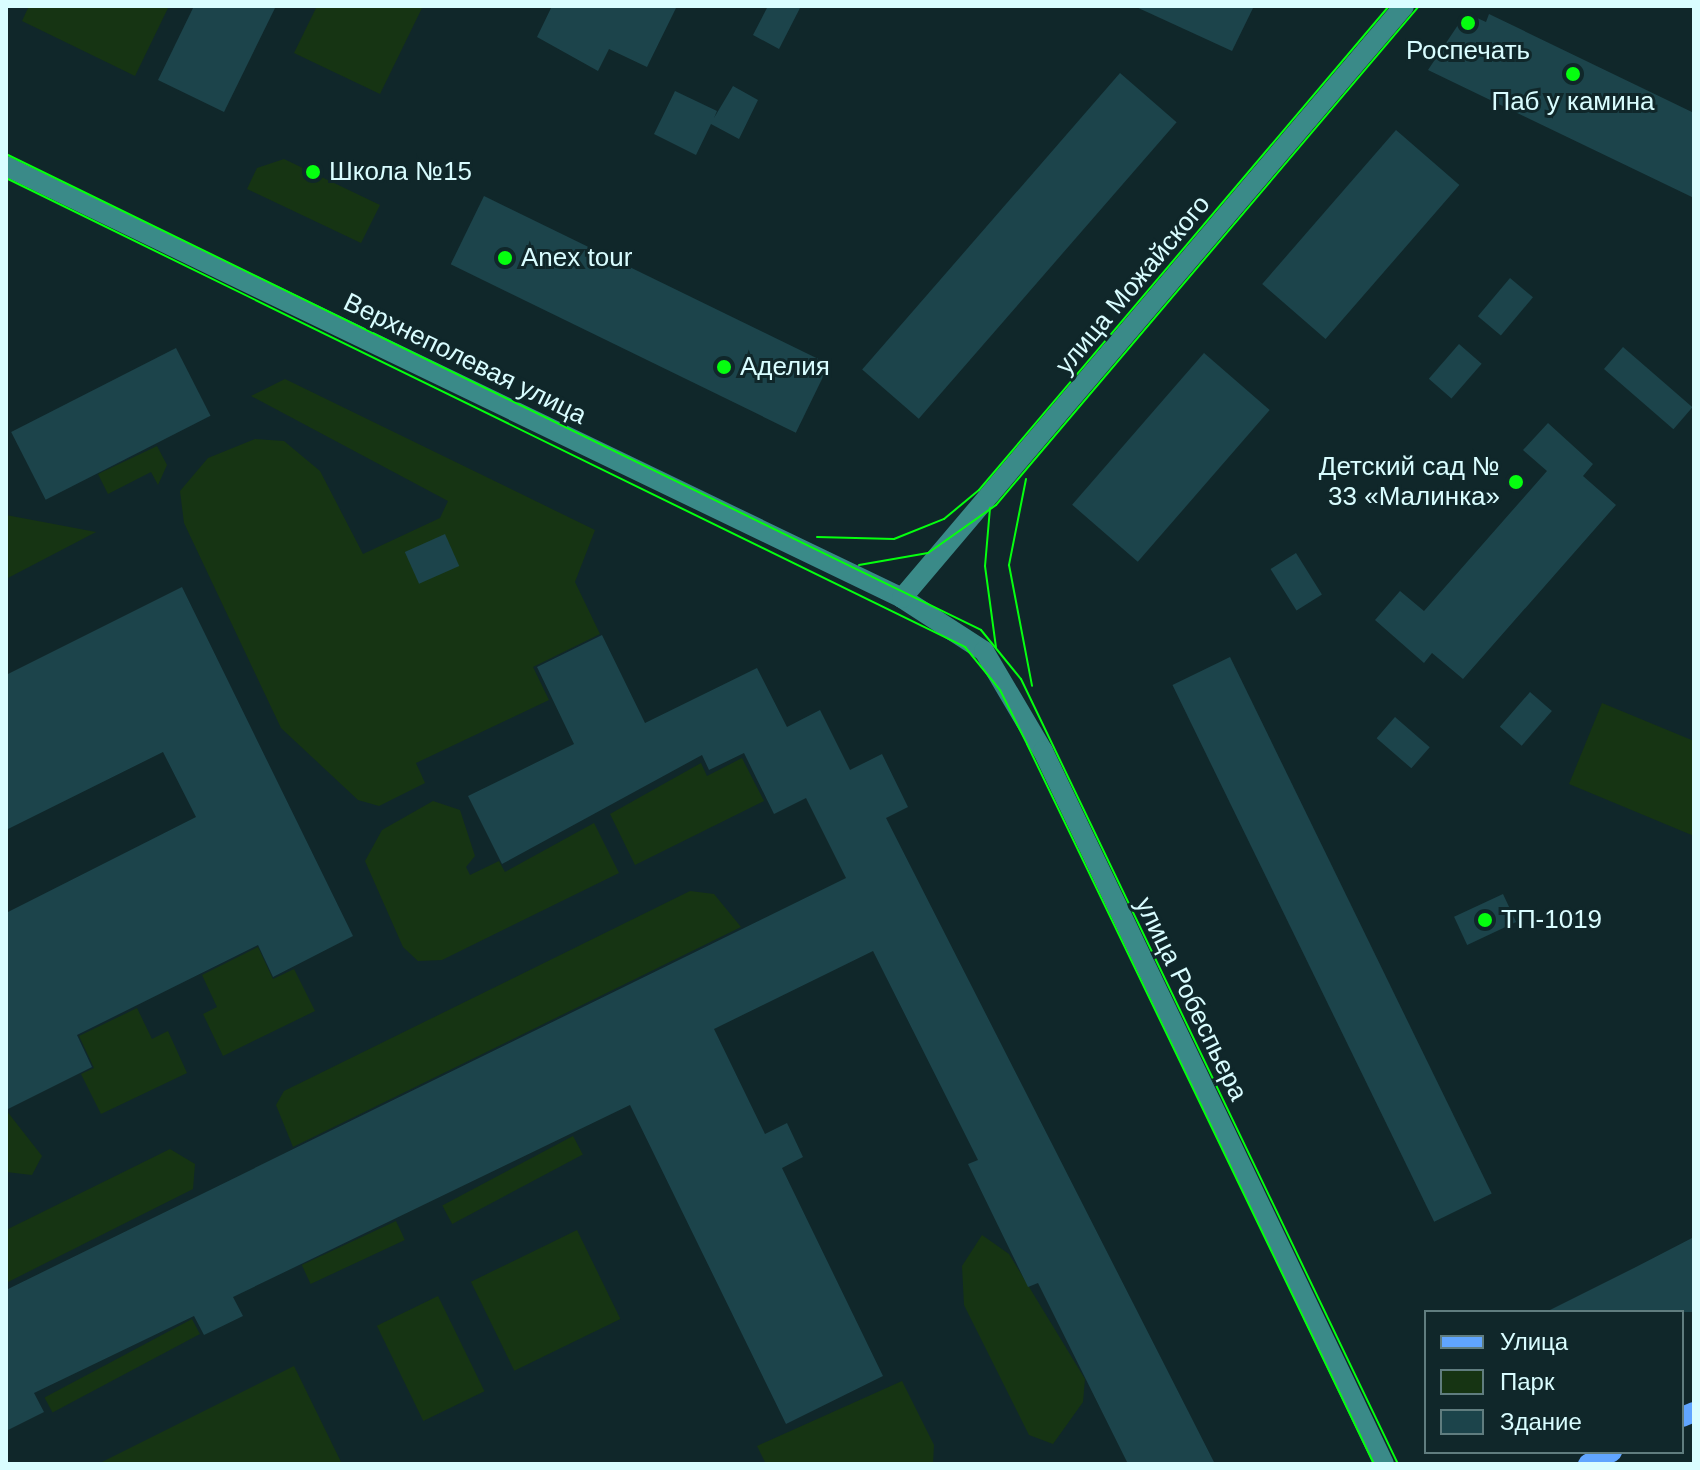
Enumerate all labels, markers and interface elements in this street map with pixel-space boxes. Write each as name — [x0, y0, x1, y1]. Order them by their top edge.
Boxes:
marker: Роспечать — [1459, 14, 1477, 32]
place label: Роспечать — [1406, 35, 1530, 67]
marker: Паб у камина — [1564, 65, 1582, 83]
place label: Паб у камина — [1491, 86, 1655, 118]
place label: Школа №15 — [329, 156, 472, 188]
marker: Школа №15 — [304, 163, 322, 181]
street label: улица Можайского — [1049, 189, 1217, 381]
place label: Anex tour — [521, 242, 632, 274]
marker: Anex tour — [496, 249, 514, 267]
street label: Верхнеполевая улица — [339, 287, 591, 431]
place label: Аделия — [740, 351, 830, 383]
marker: Аделия — [715, 358, 733, 376]
place label: Детский сад № 33 «Малинка» — [1319, 451, 1500, 512]
marker: Детский сад № 33 «Малинка» — [1507, 473, 1525, 491]
street label: улица Робеспьера — [1128, 892, 1254, 1106]
place label: ТП-1019 — [1501, 904, 1602, 936]
marker: ТП-1019 — [1476, 911, 1494, 929]
legend — [1424, 1310, 1684, 1454]
text: Улица — [1500, 1328, 1568, 1355]
text: Парк — [1500, 1368, 1554, 1395]
text: Здание — [1500, 1408, 1582, 1435]

